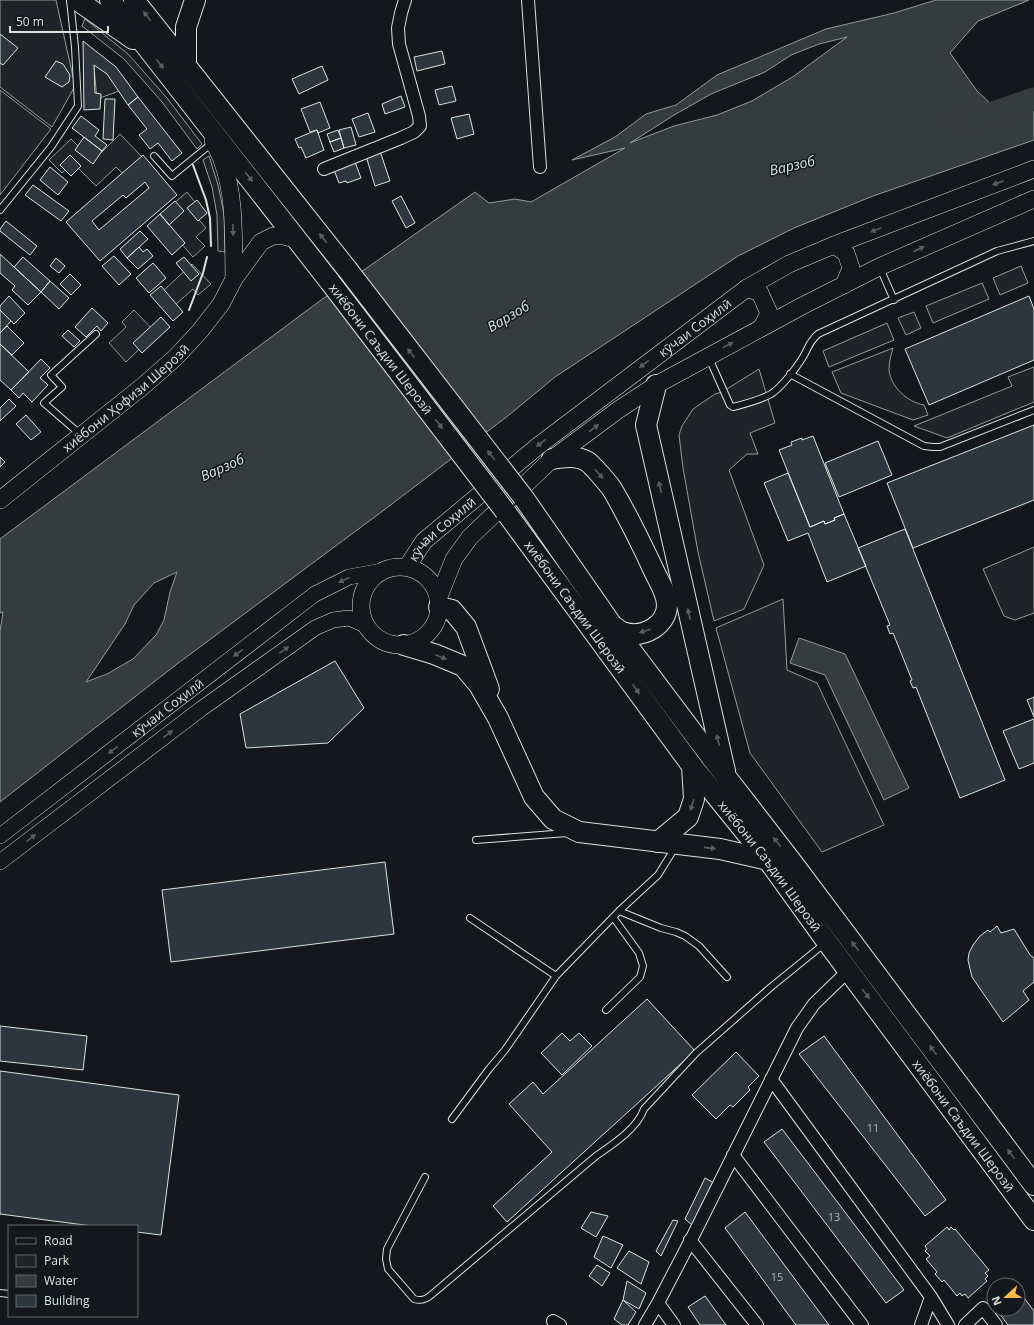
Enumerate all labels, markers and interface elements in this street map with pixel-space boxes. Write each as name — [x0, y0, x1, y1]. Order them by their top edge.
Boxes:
scale bar — [10, 8, 108, 34]
one-way arrow — [142, 10, 151, 21]
text: 50 m — [16, 13, 44, 30]
one-way arrow — [155, 59, 164, 70]
water label: Варзоб — [767, 150, 818, 179]
one-way arrow — [244, 172, 253, 183]
one-way arrow — [991, 181, 1003, 187]
one-way arrow — [230, 224, 236, 237]
one-way arrow — [870, 227, 882, 233]
one-way arrow — [318, 233, 327, 244]
one-way arrow — [913, 246, 925, 252]
street label: хиёбони Саъдии Шерозӣ — [325, 279, 437, 418]
street label: кӯчаи Соҳилӣ — [655, 294, 735, 361]
water label: Варзоб — [483, 295, 534, 336]
street label: хиёбони Ҳофизи Шерозӣ — [58, 340, 193, 456]
one-way arrow — [722, 342, 734, 348]
one-way arrow — [407, 347, 416, 358]
one-way arrow — [639, 360, 650, 369]
one-way arrow — [435, 419, 443, 430]
one-way arrow — [588, 424, 599, 432]
one-way arrow — [536, 439, 547, 448]
water label: Варзоб — [197, 448, 248, 485]
one-way arrow — [487, 450, 495, 461]
one-way arrow — [594, 469, 604, 479]
one-way arrow — [657, 481, 663, 493]
street label: кӯчаи Соҳилӣ — [404, 493, 479, 565]
street label: хиёбони Саъдии Шерозӣ — [521, 537, 630, 677]
one-way arrow — [338, 577, 350, 583]
one-way arrow — [686, 607, 692, 620]
one-way arrow — [639, 628, 651, 634]
one-way arrow — [279, 646, 290, 654]
one-way arrow — [232, 649, 243, 658]
one-way arrow — [436, 654, 448, 660]
street label: кӯчаи Соҳилӣ — [127, 674, 207, 741]
one-way arrow — [631, 684, 639, 694]
one-way arrow — [162, 730, 173, 738]
one-way arrow — [715, 734, 721, 747]
one-way arrow — [107, 745, 118, 754]
street label: хиёбони Саъдии Шерозӣ — [714, 796, 826, 935]
one-way arrow — [689, 799, 695, 811]
one-way arrow — [25, 834, 36, 843]
one-way arrow — [772, 836, 781, 847]
one-way arrow — [704, 845, 716, 851]
one-way arrow — [851, 940, 859, 951]
one-way arrow — [861, 988, 870, 999]
one-way arrow — [929, 1044, 937, 1055]
street label: хиёбони Саъдии Шерозӣ — [908, 1056, 1019, 1195]
house number: 11 — [867, 1120, 879, 1135]
one-way arrow — [1006, 1148, 1015, 1159]
house number: 13 — [828, 1209, 840, 1224]
legend — [8, 1225, 138, 1317]
text: Road — [44, 1232, 73, 1249]
text: Park — [44, 1252, 70, 1269]
house number: 15 — [771, 1269, 783, 1284]
text: Water — [44, 1272, 78, 1289]
north arrow — [986, 1277, 1026, 1317]
text: Building — [44, 1292, 90, 1309]
text: N — [988, 1294, 1005, 1308]

